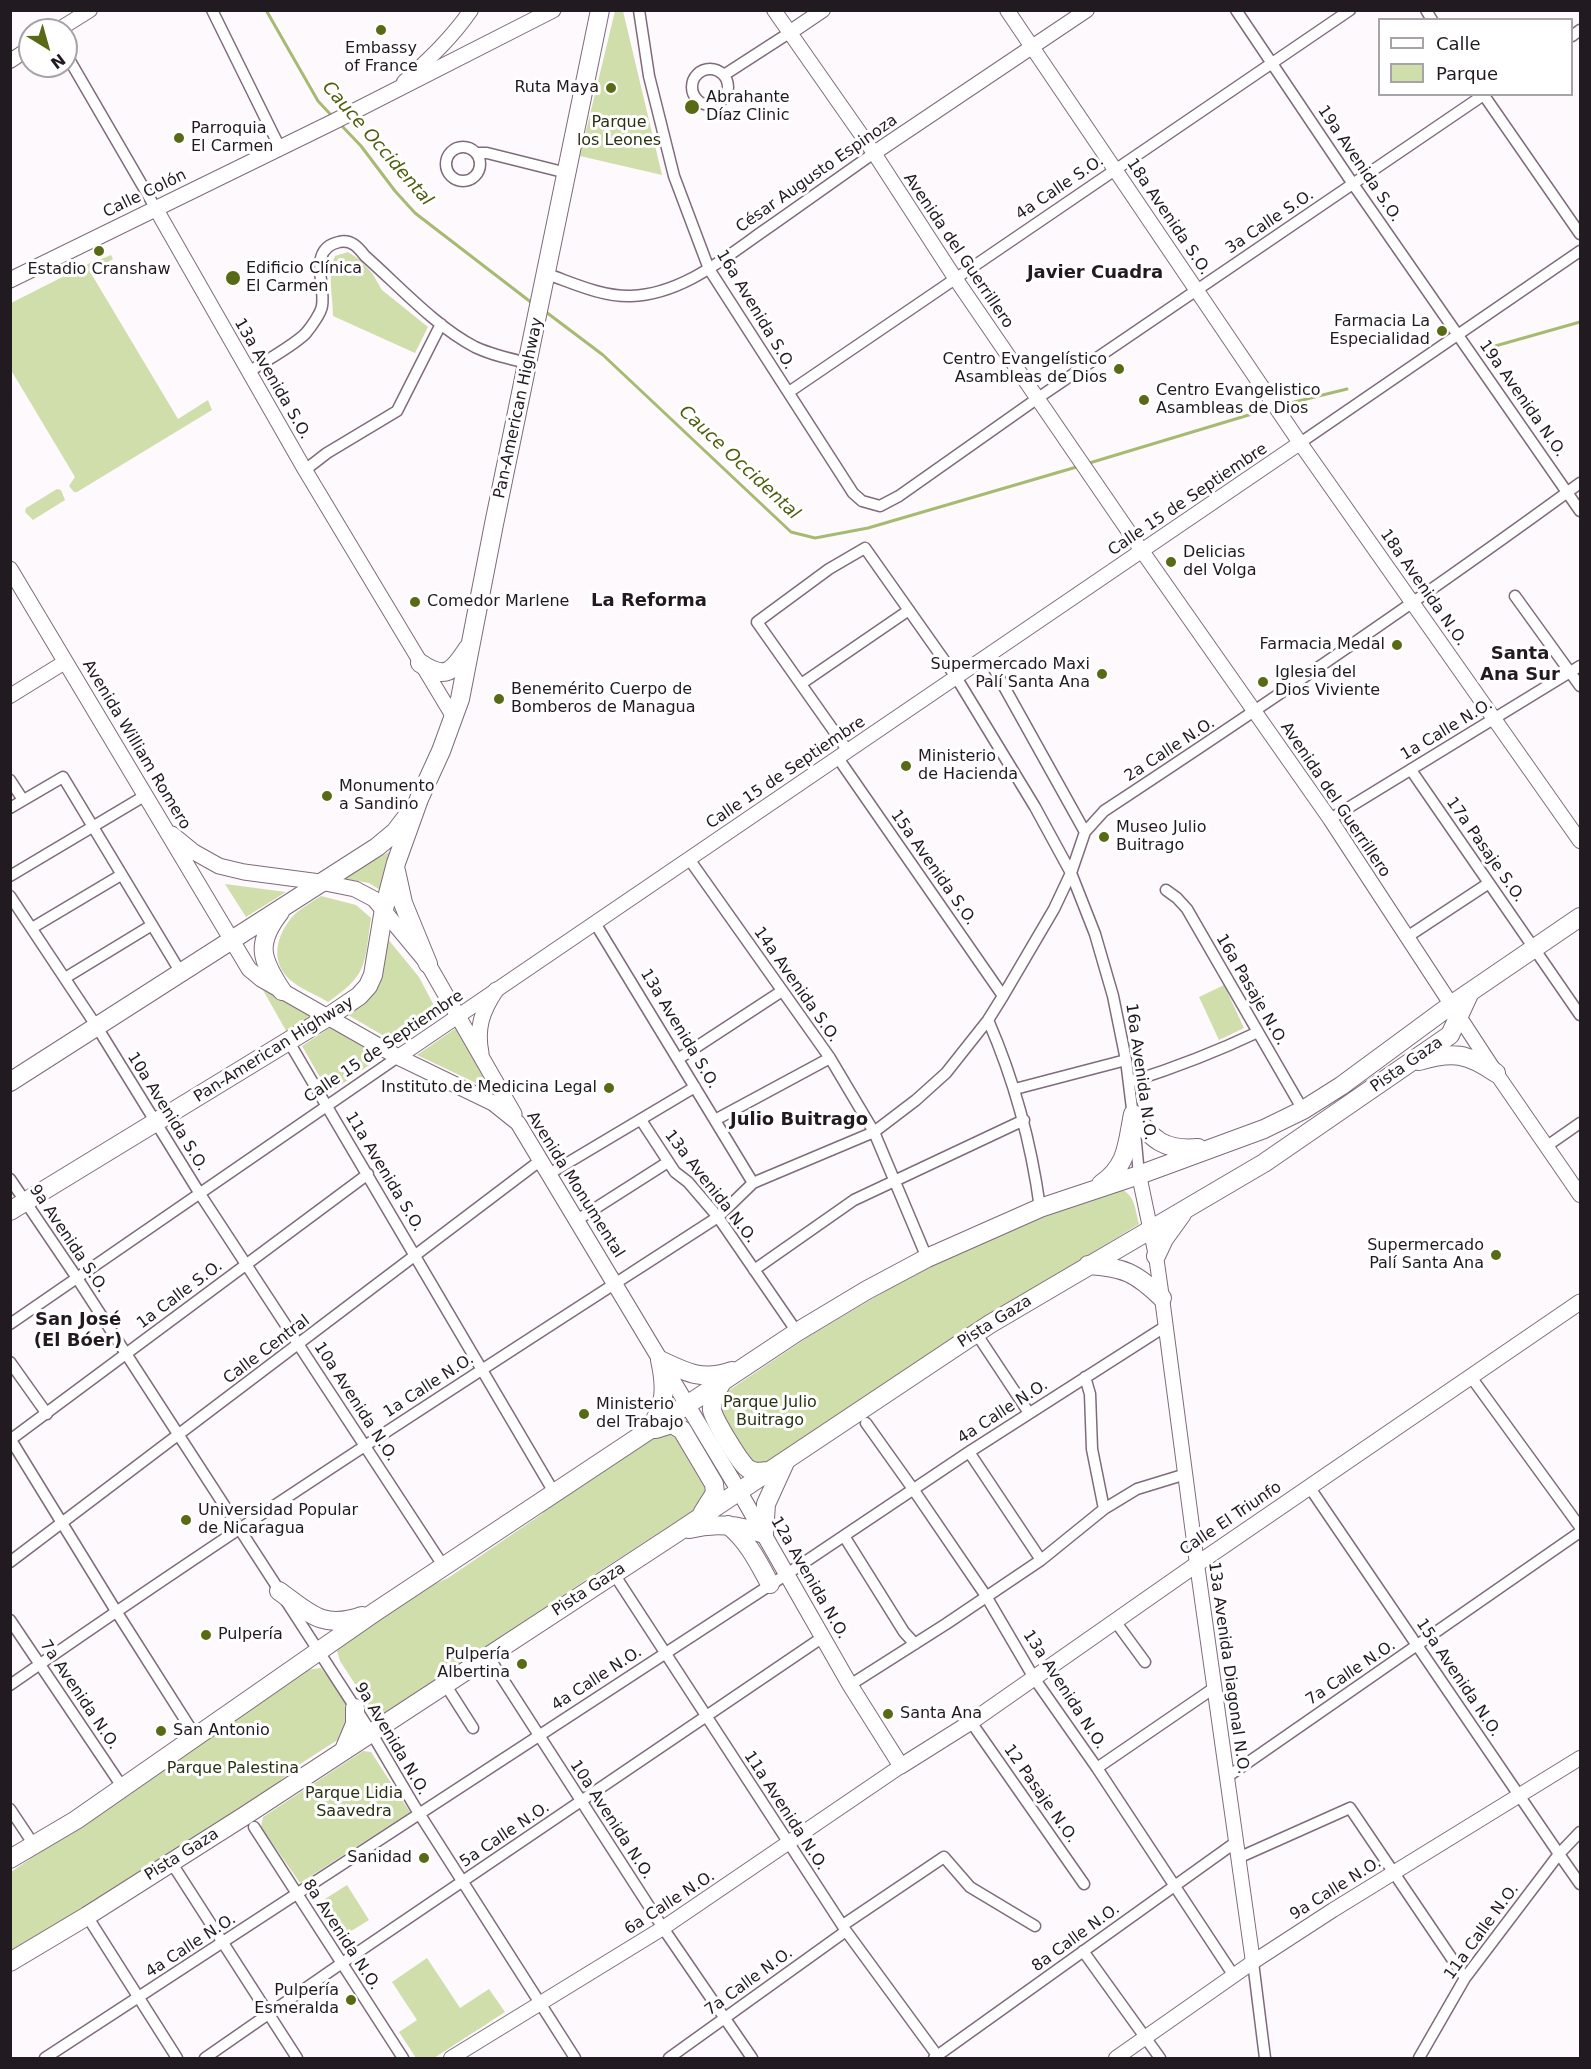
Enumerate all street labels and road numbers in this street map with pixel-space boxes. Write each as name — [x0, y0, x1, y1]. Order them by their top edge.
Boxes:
street label: 19a Avenida S.O. — [1313, 102, 1405, 226]
street label: César Augusto Espinoza — [732, 111, 902, 237]
street label: 4a Calle S.O. — [1012, 151, 1108, 225]
street label: 18a Avenida S.O. — [1122, 155, 1214, 279]
street label: Calle Colón — [100, 166, 190, 222]
street label: Avenida del Guerrillero — [899, 170, 1017, 332]
street label: 3a Calle S.O. — [1222, 185, 1318, 259]
street label: 16a Avenida S.O. — [712, 247, 798, 373]
street label: 13a Avenida S.O. — [230, 315, 314, 443]
street label: Pan-American Highway — [490, 316, 548, 500]
street label: 19a Avenida N.O. — [1474, 337, 1570, 461]
street label: Calle 15 de Septiembre — [1105, 440, 1271, 560]
street label: 18a Avenida N.O. — [1375, 526, 1471, 650]
street label: Avenida William Romero — [78, 657, 194, 833]
street label: 1a Calle N.O. — [1398, 695, 1496, 765]
street label: Calle 15 de Septiembre — [703, 713, 869, 833]
street label: 2a Calle N.O. — [1121, 714, 1219, 786]
street label: Avenida del Guerrillero — [1276, 719, 1394, 881]
street label: 17a Pasaje S.O. — [1442, 794, 1528, 906]
street label: 15a Avenida S.O. — [886, 807, 980, 929]
street label: 14a Avenida S.O. — [749, 924, 843, 1046]
street label: 16a Pasaje N.O. — [1211, 931, 1291, 1049]
street label: 13a Avenida S.O. — [636, 966, 722, 1092]
street label: Calle 15 de Septiembre — [301, 987, 467, 1107]
street label: Pan-American Highway — [191, 993, 357, 1107]
street label: 16a Avenida N.O. — [1121, 1002, 1159, 1142]
street label: Pista Gaza — [1367, 1033, 1447, 1097]
street label: 10a Avenida S.O. — [123, 1049, 211, 1175]
street label: Avenida Monumental — [522, 1108, 628, 1262]
street label: 11a Avenida S.O. — [341, 1109, 427, 1235]
street label: 13a Avenida N.O. — [660, 1127, 760, 1247]
street label: 9a Avenida S.O. — [25, 1181, 111, 1297]
street label: 1a Calle S.O. — [133, 1257, 227, 1333]
street label: Pista Gaza — [954, 1292, 1036, 1352]
street label: Calle Central — [220, 1311, 314, 1389]
street label: 10a Avenida N.O. — [309, 1339, 401, 1465]
street label: 1a Calle N.O. — [380, 1350, 478, 1422]
street label: 4a Calle N.O. — [954, 1376, 1052, 1448]
street label: Calle El Triunfo — [1176, 1478, 1286, 1560]
street label: 12a Avenida N.O. — [766, 1513, 852, 1643]
street label: Pista Gaza — [549, 1559, 629, 1621]
street label: 13a Avenida Diagonal N.O. — [1204, 1561, 1252, 1775]
street label: 15a Avenida N.O. — [1411, 1615, 1505, 1741]
street label: 13a Avenida N.O. — [1018, 1627, 1110, 1753]
street label: 7a Calle N.O. — [1303, 1636, 1399, 1710]
street label: 7a Avenida N.O. — [35, 1637, 123, 1753]
street label: 4a Calle N.O. — [548, 1643, 646, 1715]
street label: 9a Avenida N.O. — [350, 1679, 432, 1799]
street label: 12 Pasaje N.O. — [999, 1741, 1081, 1847]
street label: 11a Avenida N.O. — [739, 1748, 831, 1874]
street label: 10a Avenida N.O. — [565, 1757, 657, 1883]
street label: 5a Calle N.O. — [457, 1798, 553, 1872]
street label: Pista Gaza — [141, 1825, 223, 1885]
street label: 9a Calle N.O. — [1287, 1853, 1385, 1925]
street label: 6a Calle N.O. — [621, 1867, 719, 1939]
street label: 8a Avenida N.O. — [298, 1876, 384, 1994]
street label: 11a Calle N.O. — [1441, 1880, 1523, 1984]
street label: 8a Calle N.O. — [1028, 1900, 1124, 1976]
street label: 4a Calle N.O. — [142, 1910, 240, 1982]
street label: 7a Calle N.O. — [701, 1944, 797, 2020]

